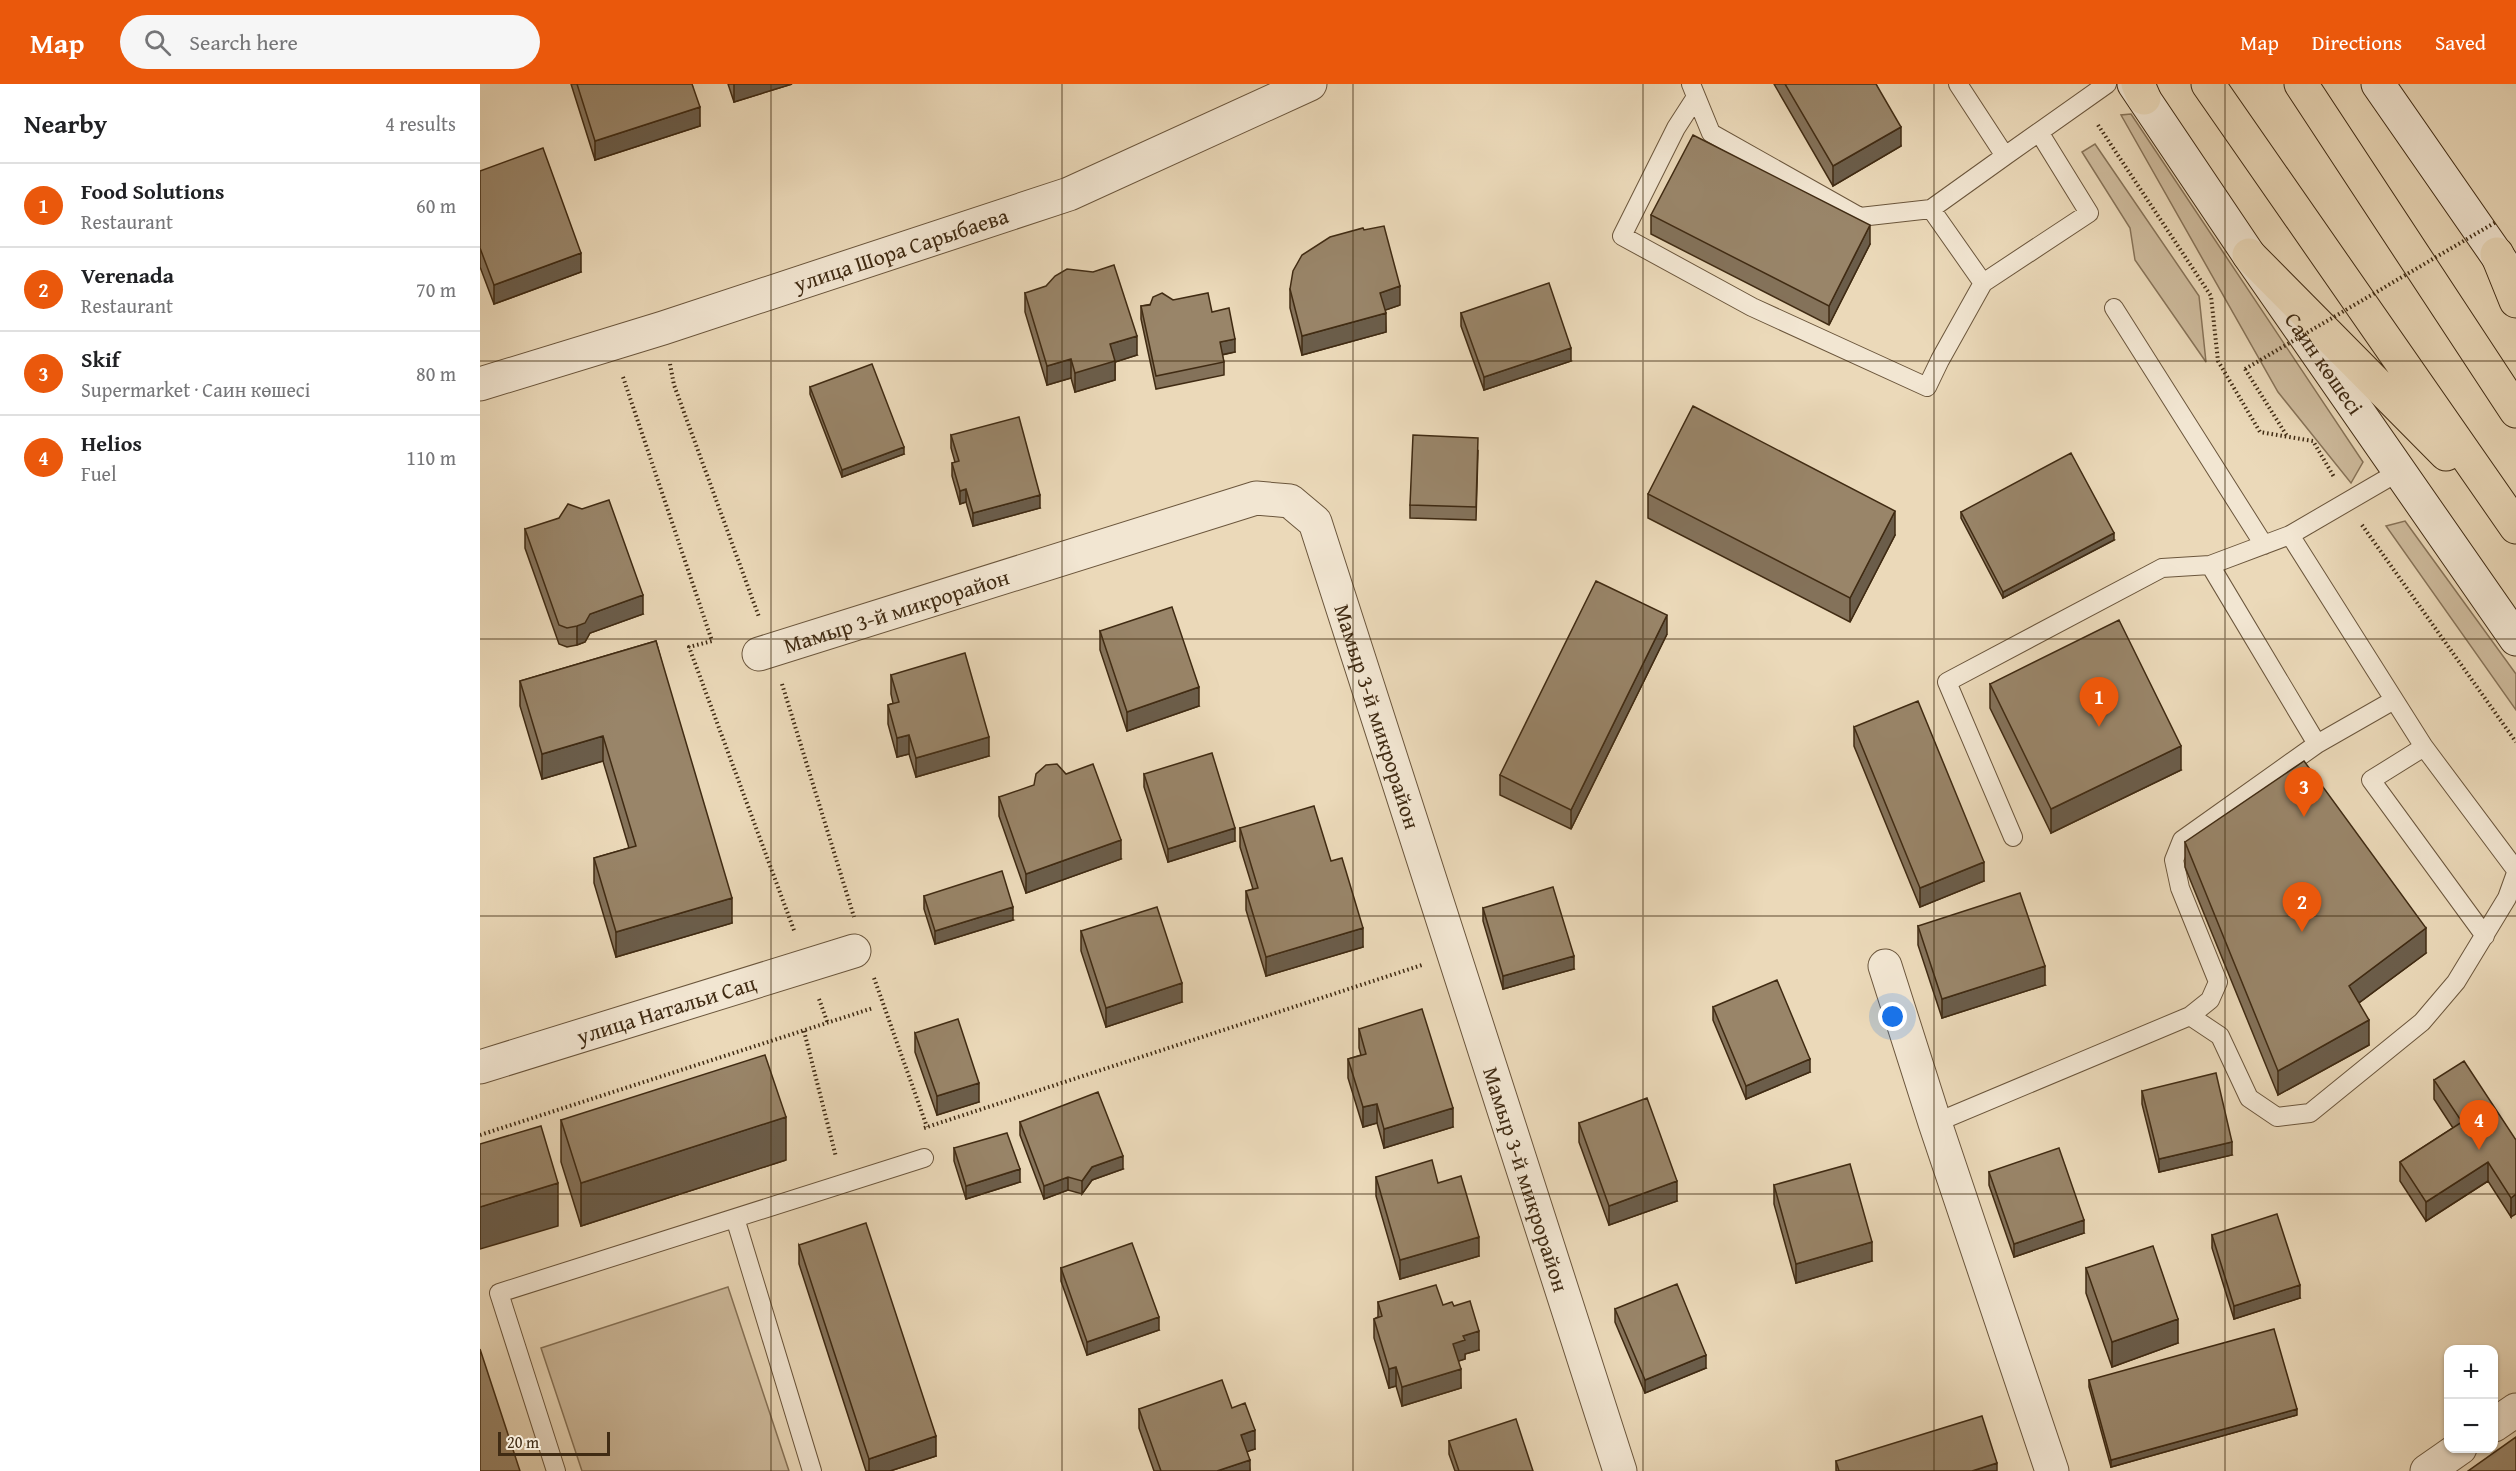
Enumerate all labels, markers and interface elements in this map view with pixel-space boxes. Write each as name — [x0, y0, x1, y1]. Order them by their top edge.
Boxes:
search box — [120, 15, 540, 69]
text: Map — [30, 22, 84, 63]
icon: search — [141, 26, 174, 59]
text: Search here — [189, 26, 298, 58]
text: Map — [2240, 27, 2279, 58]
text: Directions — [2312, 27, 2402, 58]
text: Saved — [2435, 27, 2486, 58]
text: Nearby — [24, 104, 107, 143]
text: 4 results — [385, 109, 456, 138]
text: Food Solutions — [81, 175, 224, 207]
text: 1 — [38, 191, 49, 220]
text: 60 m — [416, 191, 456, 220]
street label: улица Шора Сарыбаева — [789, 199, 1013, 300]
text: Restaurant — [81, 207, 173, 236]
text: Verenada — [81, 259, 174, 291]
text: 2 — [38, 275, 49, 304]
text: 70 m — [416, 275, 456, 304]
text: Restaurant — [81, 291, 173, 320]
street label: Саин көшесі — [2277, 305, 2371, 421]
text: Skif — [81, 343, 120, 375]
text: 3 — [38, 359, 49, 388]
text: 80 m — [416, 359, 456, 388]
text: Supermarket · Саин көшесі — [81, 375, 310, 404]
text: Helios — [81, 427, 142, 459]
text: 4 — [38, 443, 49, 472]
text: 110 m — [406, 443, 456, 472]
text: Fuel — [81, 459, 117, 488]
street label: Мамыр 3-й микрорайон — [780, 560, 1013, 661]
street label: Мамыр 3-й микрорайон — [1326, 600, 1429, 833]
pin: 1 — [2080, 678, 2118, 727]
pin: 3 — [2284, 768, 2324, 817]
pin: 2 — [2282, 882, 2322, 932]
street label: улица Натальи Сац — [572, 966, 760, 1052]
your location — [1878, 1002, 1907, 1031]
street label: Мамыр 3-й микрорайон — [1475, 1063, 1577, 1296]
pin: 4 — [2460, 1100, 2498, 1150]
map controls — [2444, 1345, 2498, 1453]
button: + — [2444, 1345, 2498, 1399]
button: − — [2444, 1399, 2498, 1453]
scale bar — [498, 1429, 610, 1456]
text: 20 m — [507, 1430, 539, 1454]

